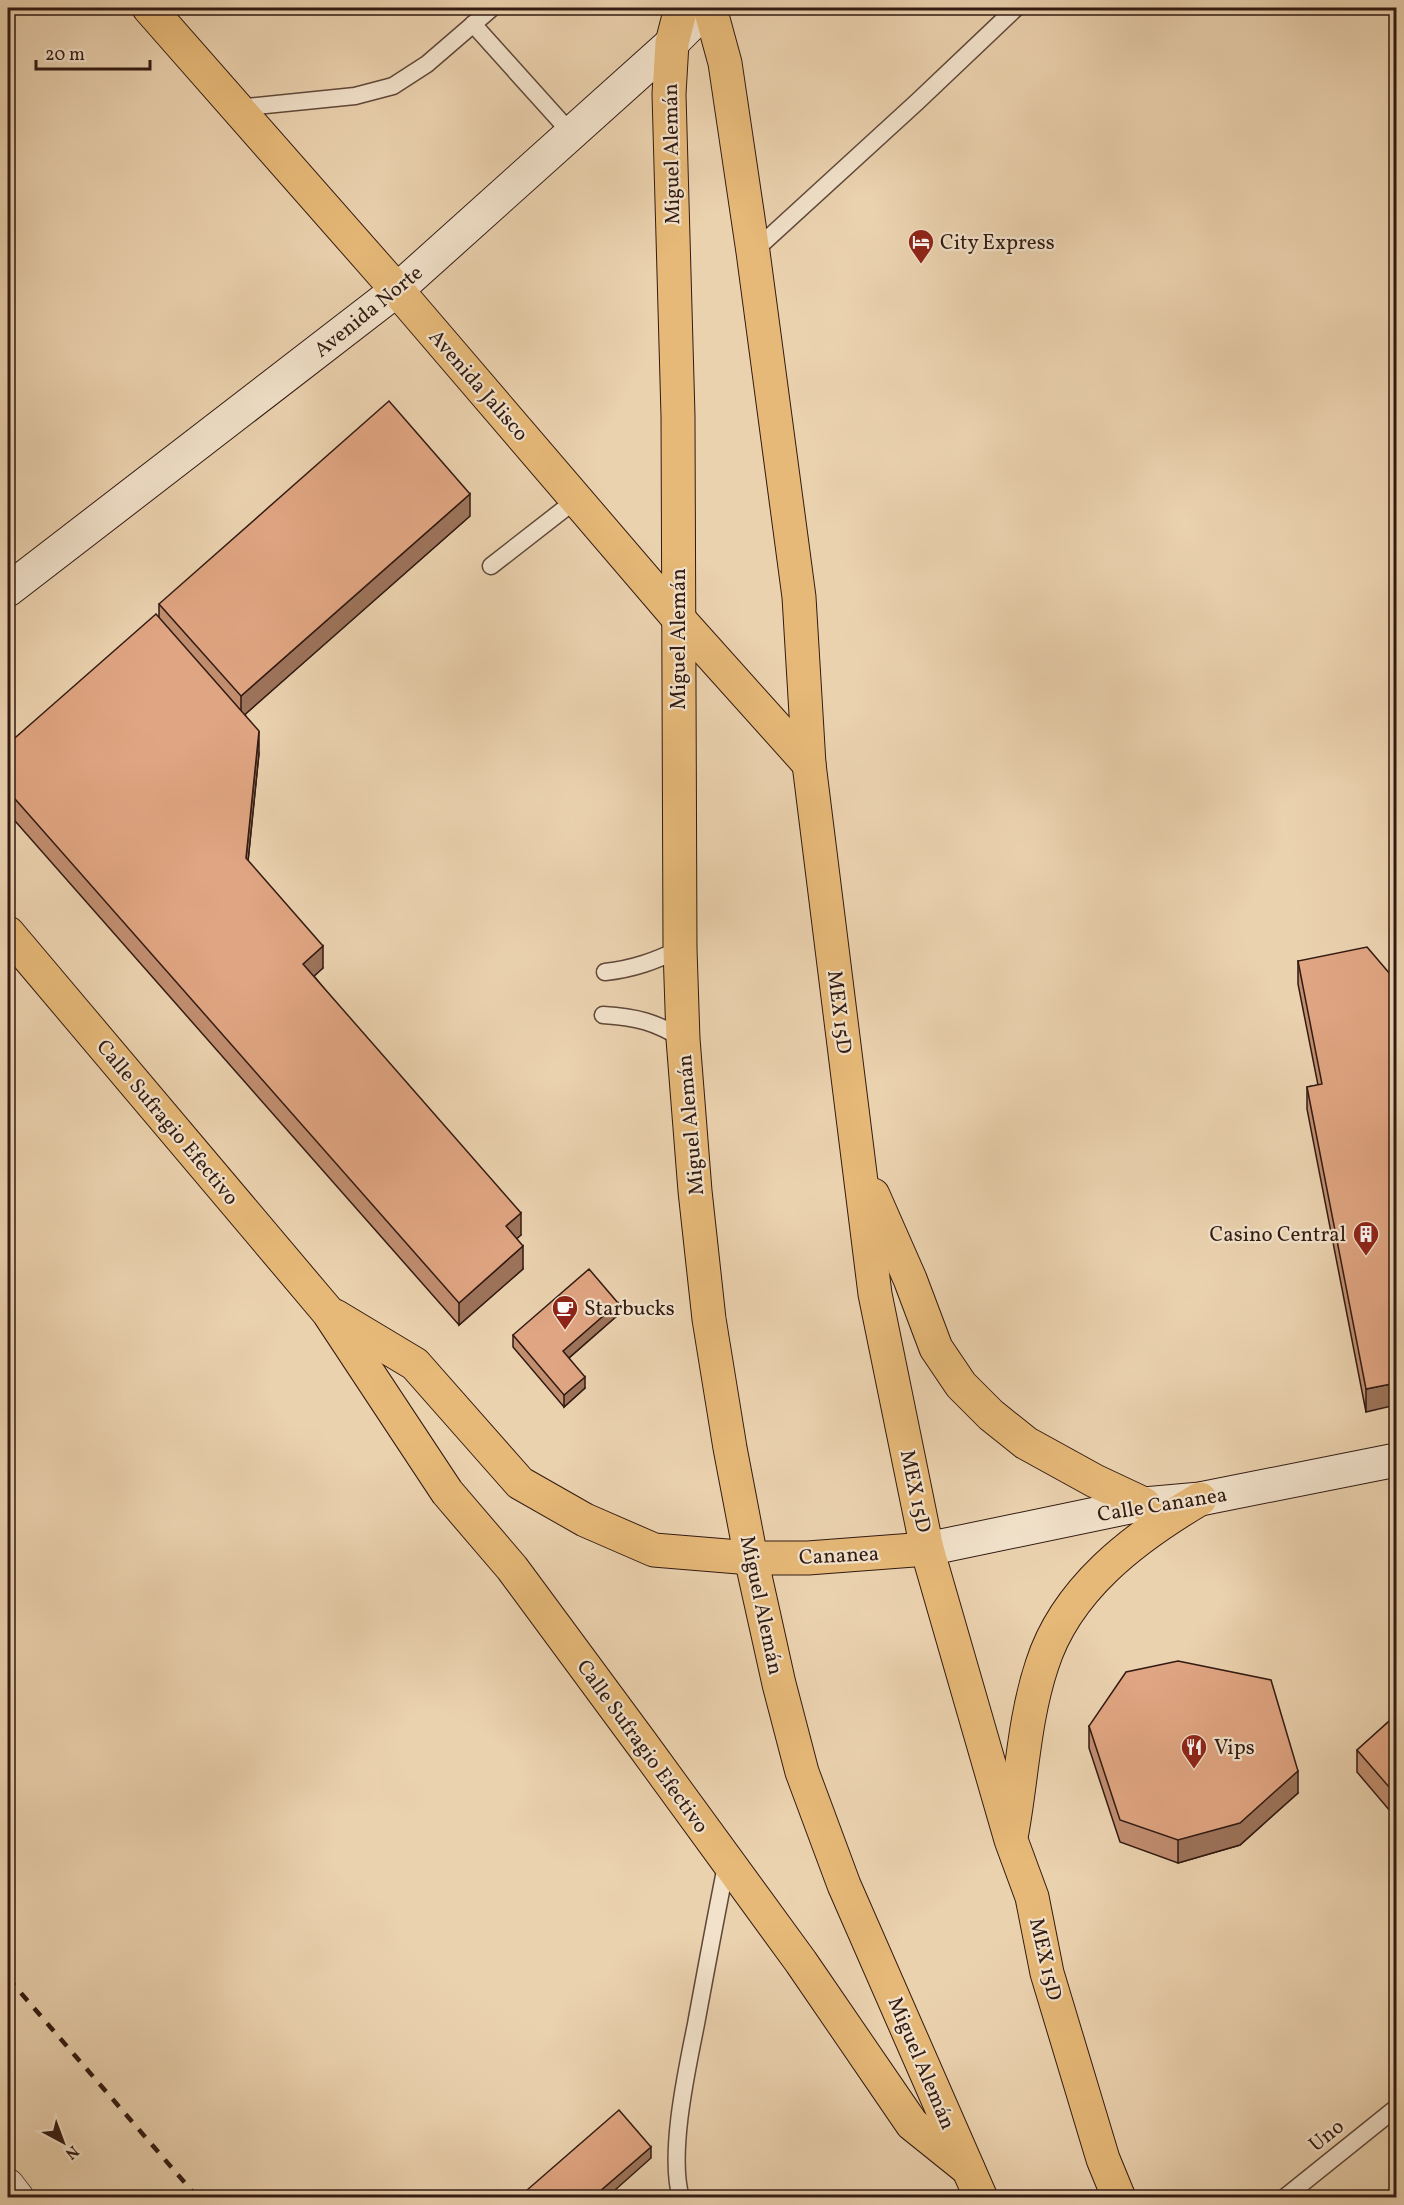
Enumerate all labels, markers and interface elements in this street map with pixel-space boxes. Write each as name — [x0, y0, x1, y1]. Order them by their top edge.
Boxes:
scale bar — [36, 33, 150, 71]
text: 20 m — [45, 43, 85, 68]
street label: Miguel Alemán — [657, 83, 688, 225]
hotel icon: City Express — [906, 227, 936, 265]
place label: City Express — [940, 229, 1055, 258]
street label: Avenida Norte — [308, 259, 430, 365]
street label: Avenida Jalisco — [421, 324, 534, 448]
street label: Miguel Alemán — [665, 568, 694, 710]
street label: MEX 15D — [819, 969, 858, 1056]
street label: Calle Sufragio Efectivo — [89, 1034, 245, 1212]
street label: Miguel Alemán — [671, 1053, 712, 1197]
building icon: Casino Central — [1351, 1219, 1381, 1257]
place label: Casino Central — [1210, 1221, 1346, 1250]
cafe icon: Starbucks — [550, 1293, 580, 1331]
place label: Starbucks — [584, 1295, 675, 1324]
street label: MEX 15D — [892, 1447, 937, 1535]
street label: Calle Cananea — [1095, 1481, 1229, 1530]
street label: Miguel Alemán — [732, 1533, 789, 1678]
street label: Cananea — [798, 1540, 880, 1573]
street label: Calle Sufragio Efectivo — [569, 1654, 715, 1840]
restaurant icon: Vips — [1179, 1732, 1209, 1770]
place label: Vips — [1214, 1734, 1255, 1763]
street label: MEX 15D — [1021, 1915, 1068, 2004]
street label: Miguel Alemán — [880, 1993, 962, 2134]
north arrow — [33, 2112, 93, 2172]
street label: Uno — [1303, 2113, 1351, 2159]
text: N — [60, 2140, 83, 2164]

